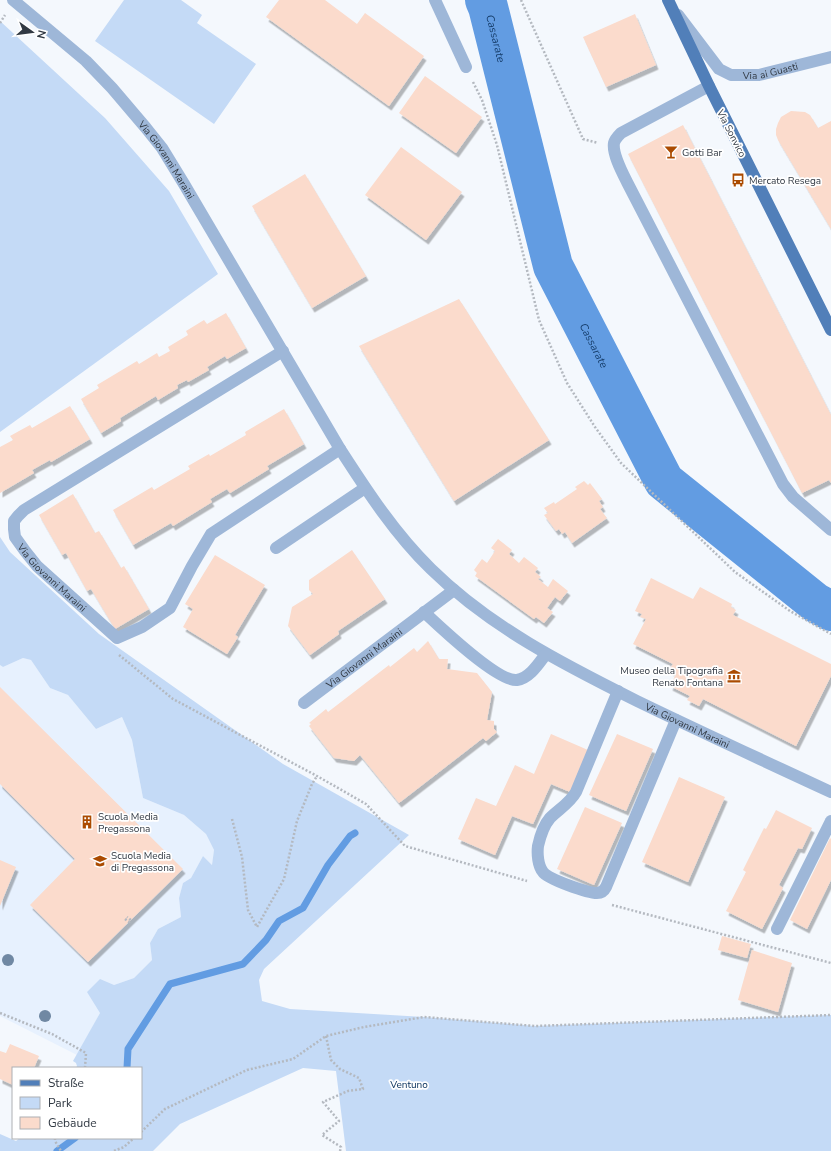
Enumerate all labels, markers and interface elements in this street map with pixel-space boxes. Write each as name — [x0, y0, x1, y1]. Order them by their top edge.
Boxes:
north arrow — [12, 12, 52, 52]
water label: Cassarate — [482, 13, 509, 64]
text: N — [33, 28, 49, 40]
street label: Via ai Guasti — [742, 60, 800, 83]
street label: Via Sonvico — [713, 106, 749, 160]
street label: Via Giovanni Maraini — [134, 117, 197, 202]
bar icon: Gotti Bar — [663, 144, 679, 160]
place label: Gotti Bar — [682, 146, 723, 160]
bus stop icon: Mercato Resega — [730, 172, 746, 188]
place label: Mercato Resega — [749, 174, 821, 188]
water label: Cassarate — [576, 320, 611, 371]
street label: Via Giovanni Maraini — [13, 540, 89, 615]
street label: Via Giovanni Maraini — [323, 625, 405, 693]
place label: Museo della Tipografia Renato Fontana — [620, 664, 723, 690]
museum icon: Museo della Tipografia Renato Fontana — [726, 668, 742, 684]
street label: Via Giovanni Maraini — [642, 699, 732, 752]
place label: Scuola Media Pregassona — [98, 810, 158, 836]
building icon: Scuola Media Pregassona — [79, 814, 95, 830]
place label: Scuola Media di Pregassona — [111, 849, 174, 875]
school or university icon: Scuola Media di Pregassona — [92, 853, 108, 869]
legend — [12, 1067, 142, 1139]
text: Straße — [48, 1075, 84, 1091]
park label: Ventuno — [389, 1078, 428, 1092]
text: Park — [48, 1095, 73, 1111]
text: Gebäude — [48, 1115, 97, 1131]

